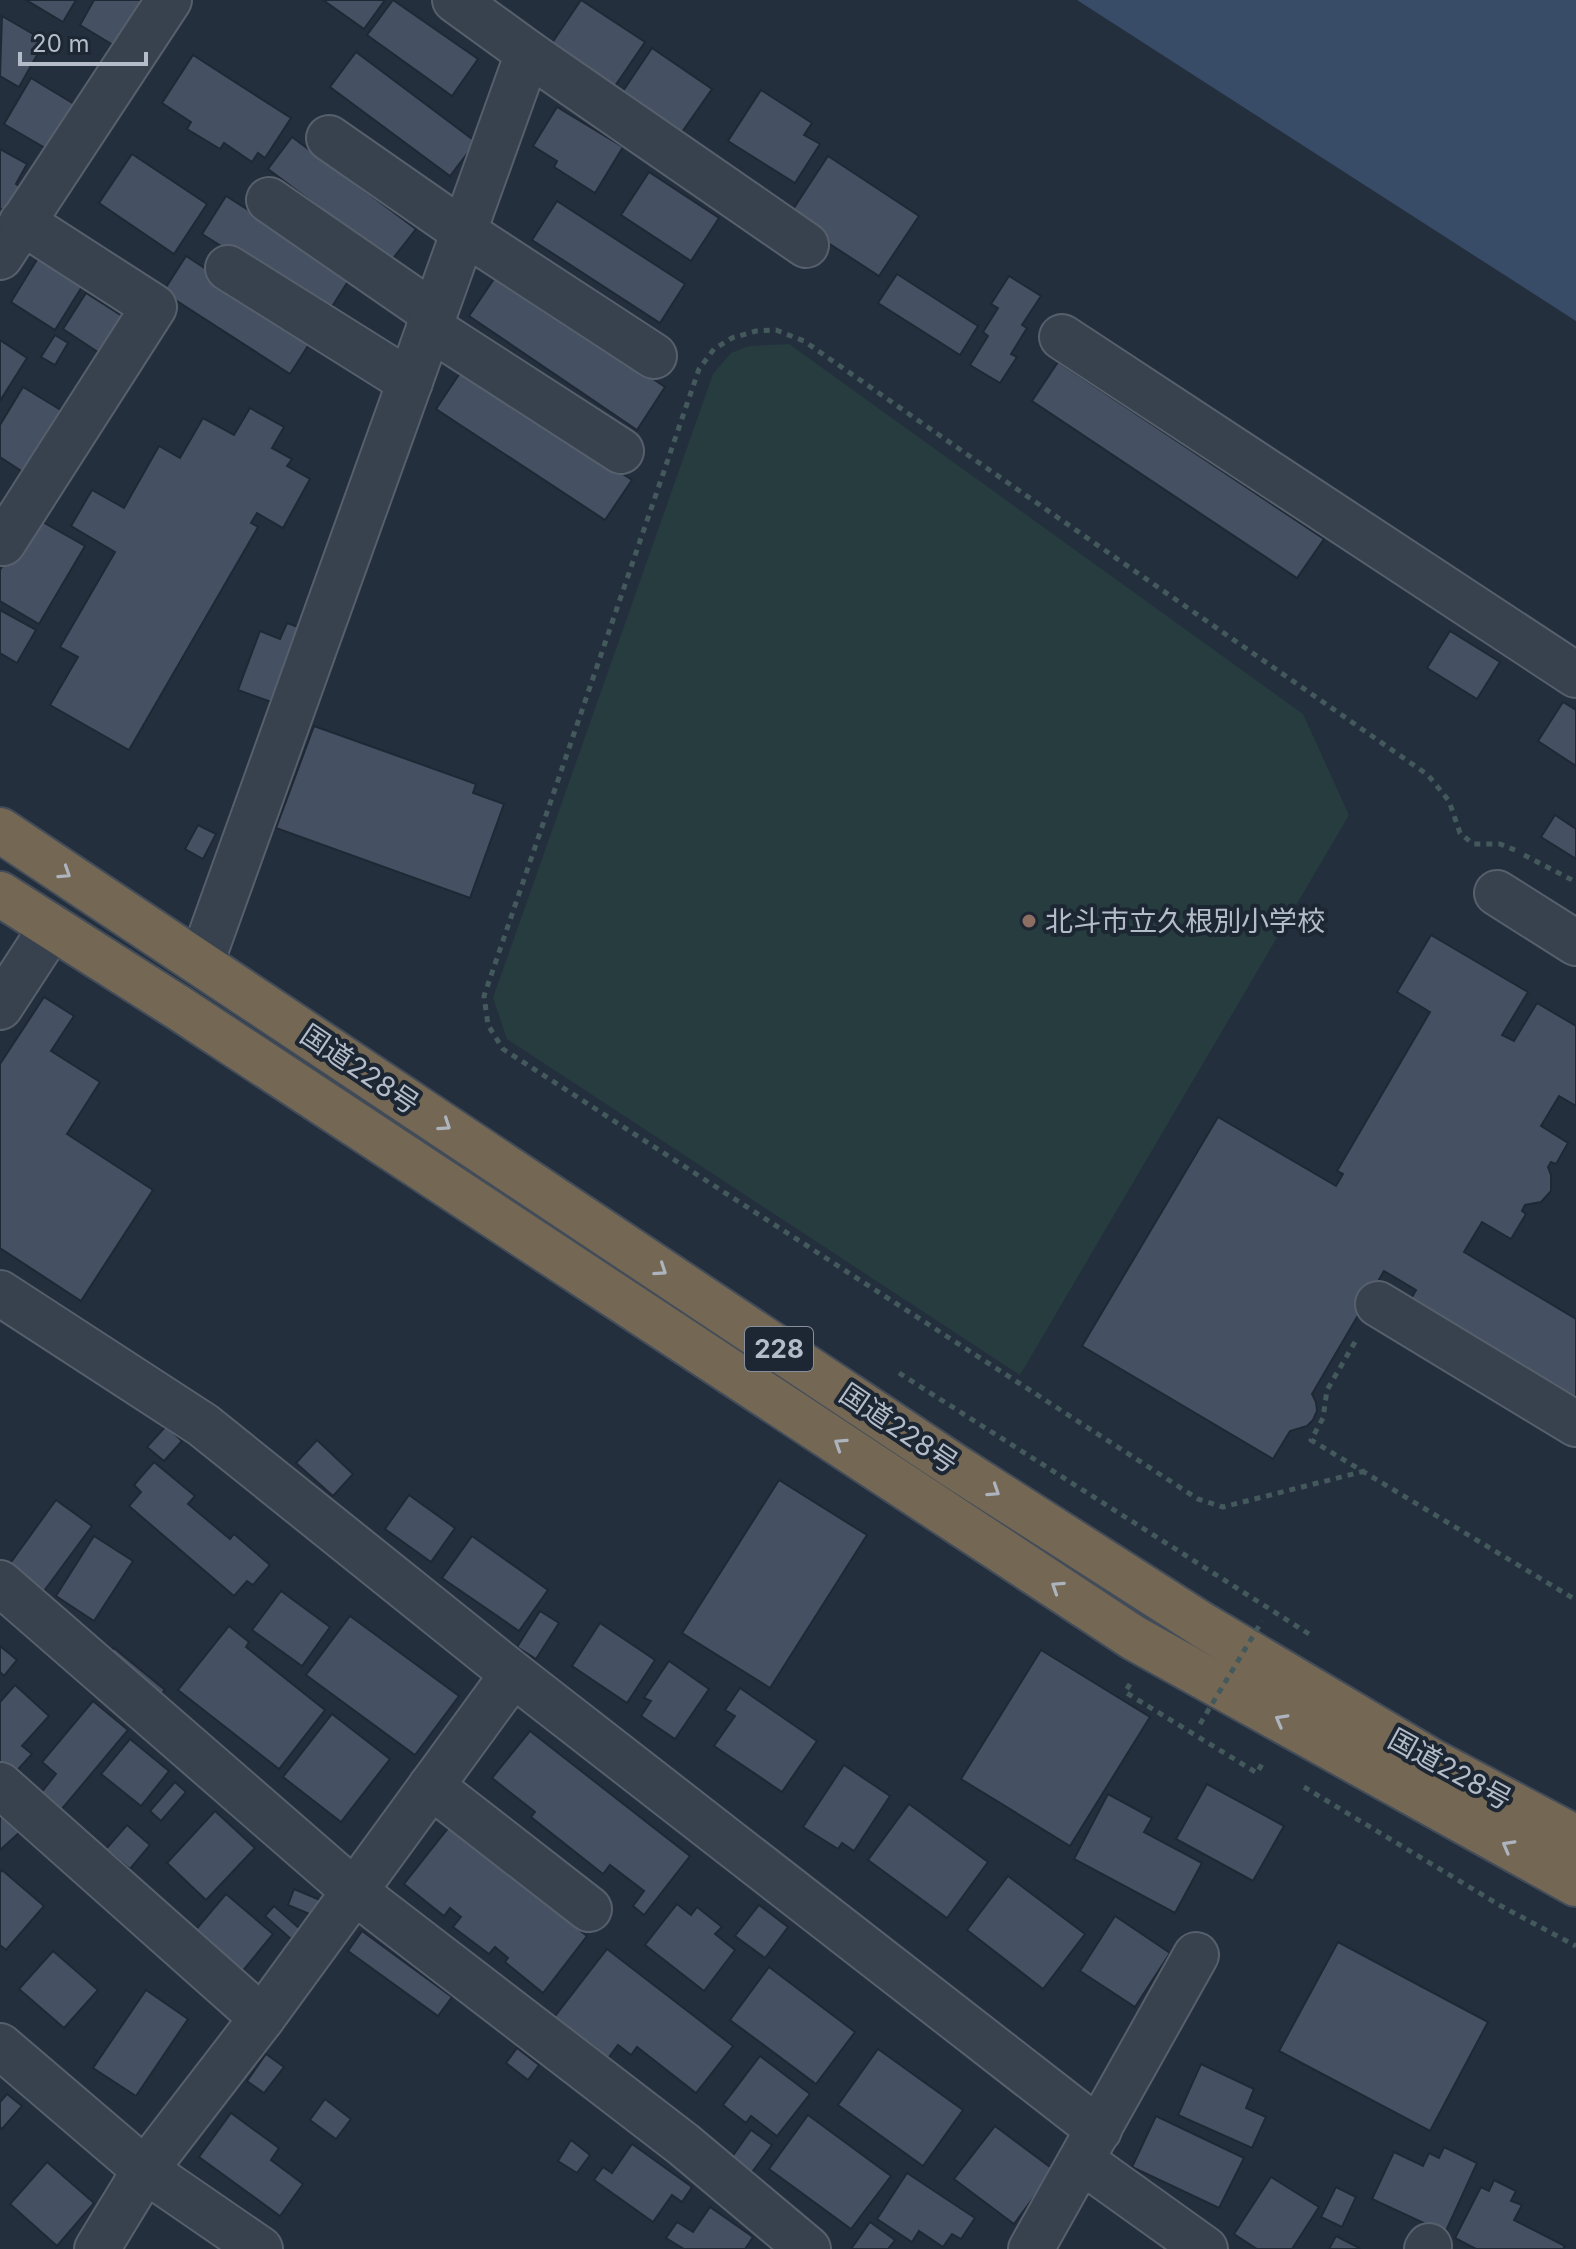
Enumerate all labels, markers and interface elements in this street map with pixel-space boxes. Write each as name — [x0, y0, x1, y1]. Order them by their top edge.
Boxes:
scale bar — [20, 16, 146, 66]
text: 20 m — [32, 29, 90, 58]
one-way arrow — [56, 863, 71, 878]
place label: 北斗市立久根別小学校 — [1045, 904, 1325, 938]
marker: 北斗市立久根別小学校 — [1020, 912, 1038, 930]
street label: 国道228号 — [294, 1017, 426, 1121]
one-way arrow — [436, 1116, 451, 1131]
one-way arrow — [652, 1260, 667, 1275]
road number: 228 — [745, 1327, 813, 1371]
street label: 国道228号 — [833, 1376, 965, 1480]
one-way arrow — [834, 1439, 849, 1454]
one-way arrow — [986, 1482, 1000, 1497]
one-way arrow — [1051, 1582, 1066, 1597]
one-way arrow — [1274, 1714, 1289, 1729]
street label: 国道228号 — [1383, 1721, 1517, 1817]
one-way arrow — [1502, 1840, 1517, 1856]

